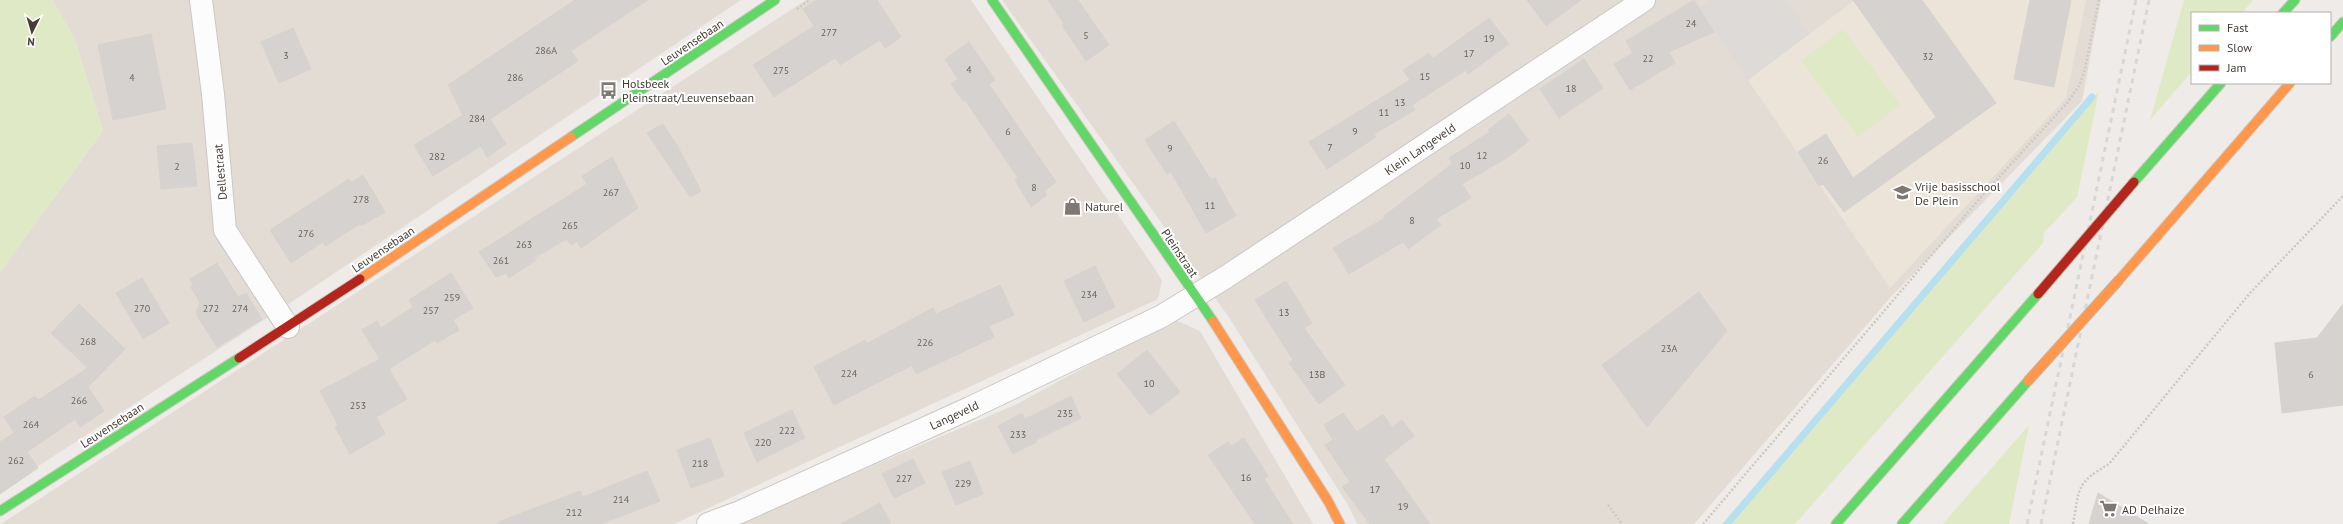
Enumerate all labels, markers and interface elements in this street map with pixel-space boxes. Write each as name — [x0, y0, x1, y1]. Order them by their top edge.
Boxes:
north arrow — [12, 12, 52, 52]
legend — [2191, 12, 2331, 84]
street label: Leuvensebaan — [658, 16, 726, 68]
house number: 24 — [1686, 17, 1697, 30]
text: Fast — [2227, 20, 2248, 35]
house number: 277 — [821, 26, 837, 39]
house number: 5 — [1083, 29, 1089, 42]
house number: 19 — [1484, 32, 1494, 45]
text: N — [27, 35, 35, 49]
text: Slow — [2227, 40, 2252, 55]
house number: 286A — [535, 44, 557, 57]
house number: 17 — [1464, 47, 1474, 60]
house number: 3 — [283, 49, 289, 62]
house number: 32 — [1923, 50, 1933, 63]
house number: 22 — [1643, 52, 1653, 65]
text: Jam — [2226, 60, 2246, 75]
house number: 4 — [966, 63, 972, 76]
house number: 275 — [773, 64, 789, 77]
house number: 15 — [1420, 70, 1430, 83]
house number: 4 — [129, 71, 135, 84]
house number: 286 — [507, 71, 523, 84]
place label: Holsbeek Pleinstraat/Leuvensebaan — [622, 76, 754, 105]
bus stop icon: Holsbeek Pleinstraat/Leuvensebaan — [599, 80, 619, 100]
house number: 18 — [1566, 82, 1576, 95]
house number: 13 — [1395, 96, 1405, 109]
house number: 11 — [1379, 106, 1389, 119]
house number: 284 — [469, 112, 486, 125]
street label: Klein Langeveld — [1382, 120, 1458, 178]
house number: 6 — [1005, 125, 1011, 138]
house number: 9 — [1352, 125, 1358, 138]
house number: 7 — [1327, 141, 1333, 154]
house number: 9 — [1167, 142, 1173, 155]
street label: Dellestraat — [210, 143, 230, 201]
house number: 12 — [1477, 149, 1487, 162]
house number: 282 — [429, 150, 445, 163]
house number: 26 — [1818, 154, 1828, 167]
house number: 10 — [1460, 159, 1471, 172]
house number: 2 — [174, 160, 180, 173]
place label: Vrije basisschool De Plein — [1914, 179, 2001, 208]
house number: 8 — [1031, 181, 1037, 194]
school or university icon: Vrije basisschool De Plein — [1892, 183, 1912, 203]
house number: 267 — [603, 186, 619, 199]
house number: 278 — [353, 193, 369, 206]
shop icon: Naturel — [1062, 196, 1082, 216]
place label: Naturel — [1085, 199, 1124, 214]
house number: 11 — [1205, 199, 1215, 212]
house number: 8 — [1409, 214, 1415, 227]
house number: 265 — [562, 219, 578, 232]
street label: Leuvensebaan — [349, 223, 417, 275]
street label: Pleinstraat — [1158, 226, 1202, 280]
house number: 276 — [298, 227, 314, 240]
house number: 263 — [516, 238, 532, 251]
house number: 261 — [493, 254, 509, 267]
house number: 234 — [1081, 288, 1098, 301]
house number: 259 — [444, 291, 460, 304]
house number: 270 — [134, 302, 151, 315]
house number: 272 — [203, 302, 219, 315]
house number: 274 — [232, 302, 249, 315]
house number: 257 — [423, 304, 439, 317]
house number: 13 — [1279, 306, 1289, 319]
house number: 268 — [80, 335, 96, 348]
house number: 226 — [917, 336, 933, 349]
house number: 23A — [1661, 342, 1678, 355]
house number: 224 — [841, 367, 858, 380]
house number: 13B — [1309, 368, 1326, 381]
house number: 6 — [2308, 368, 2314, 381]
house number: 10 — [1144, 377, 1155, 390]
house number: 266 — [71, 394, 87, 407]
street label: Langeveld — [927, 397, 981, 433]
street label: Leuvensebaan — [78, 399, 146, 451]
house number: 253 — [350, 399, 366, 412]
house number: 235 — [1057, 407, 1073, 420]
house number: 264 — [23, 418, 40, 431]
house number: 222 — [779, 424, 795, 437]
house number: 233 — [1010, 428, 1026, 441]
house number: 220 — [755, 436, 772, 449]
house number: 262 — [8, 454, 24, 467]
house number: 218 — [692, 457, 708, 470]
house number: 16 — [1241, 471, 1251, 484]
house number: 227 — [896, 472, 912, 485]
house number: 229 — [955, 477, 971, 490]
house number: 17 — [1370, 483, 1380, 496]
house number: 214 — [613, 493, 630, 506]
supermarket icon: AD Delhaize — [2099, 499, 2119, 519]
house number: 19 — [1398, 500, 1408, 513]
place label: AD Delhaize — [2122, 502, 2185, 517]
house number: 212 — [566, 506, 582, 519]

